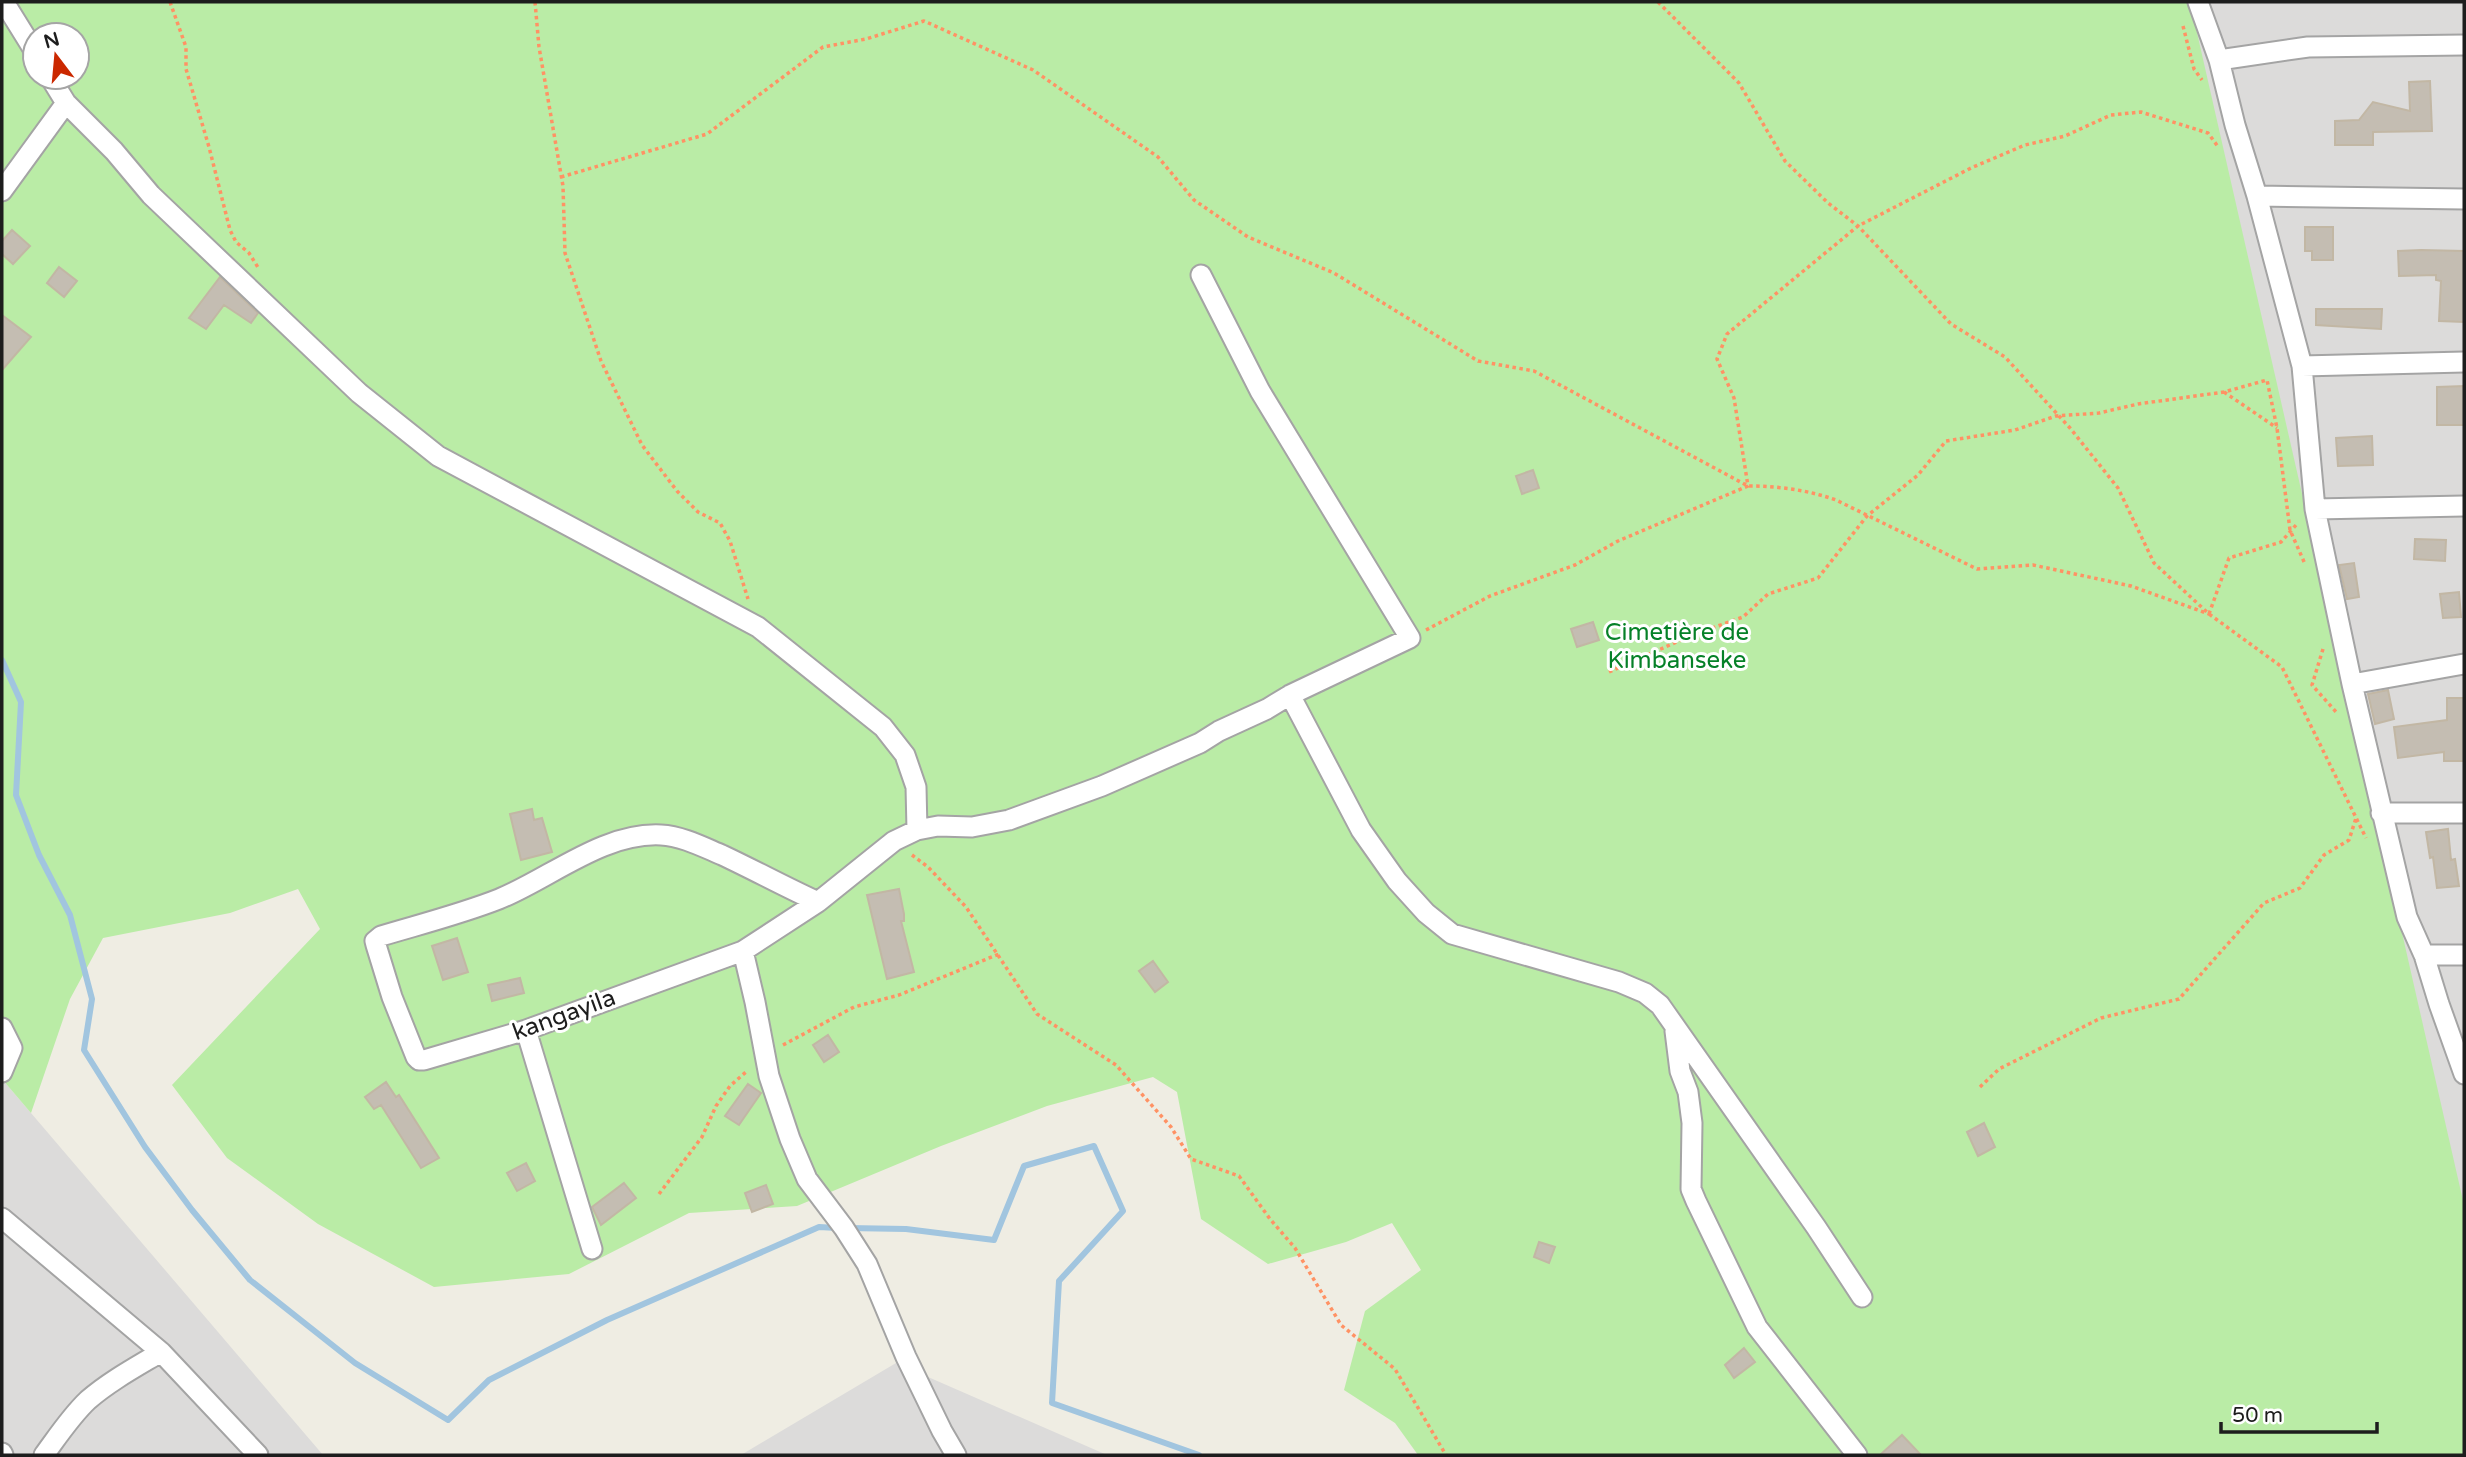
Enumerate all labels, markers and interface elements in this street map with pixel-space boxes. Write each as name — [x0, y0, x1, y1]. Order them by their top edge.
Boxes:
north arrow — [21, 21, 91, 91]
text: N — [41, 28, 62, 53]
park label: Cimetière de Kimbanseke — [1605, 618, 1749, 675]
street label: kangayila — [508, 983, 620, 1047]
scale bar — [2221, 1390, 2377, 1434]
text: 50 m — [2232, 1403, 2283, 1428]

